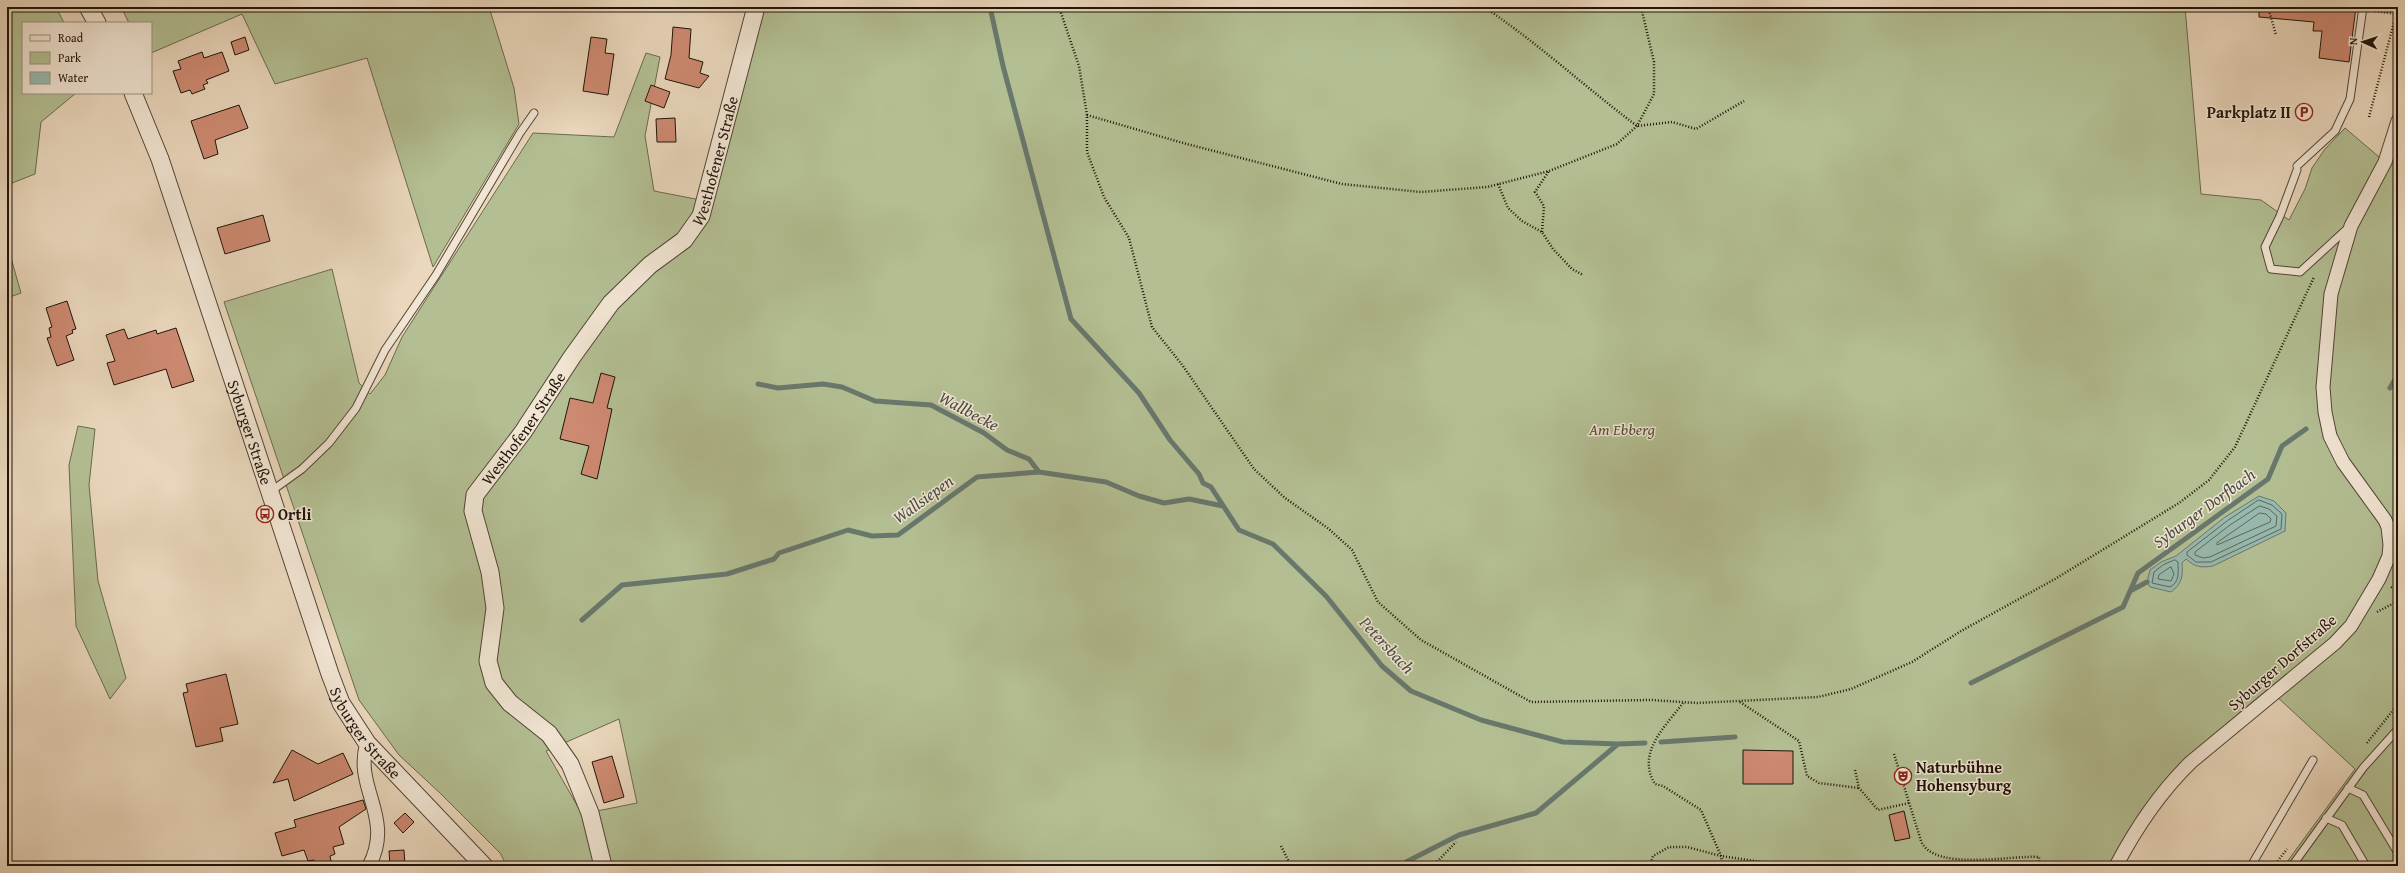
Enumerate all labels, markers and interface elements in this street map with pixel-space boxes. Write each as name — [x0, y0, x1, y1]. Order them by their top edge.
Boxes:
legend — [22, 22, 152, 94]
north arrow — [2343, 22, 2383, 62]
text: Road — [58, 29, 84, 46]
text: N — [2345, 37, 2361, 46]
text: Park — [58, 49, 82, 66]
text: Water — [58, 69, 88, 86]
street label: Westhofener Straße — [686, 93, 744, 231]
place label: Parkplatz II — [2207, 100, 2291, 124]
parking icon: Parkplatz II — [2294, 102, 2314, 122]
street label: Westhofener Straße — [475, 367, 571, 490]
street label: Syburger Straße — [222, 377, 279, 488]
water label: Wallbecke — [935, 384, 1004, 437]
park label: Am Ebberg — [1588, 417, 1656, 441]
water label: Syburger Dorfbach — [2147, 461, 2261, 553]
water label: Wallsiepen — [887, 468, 959, 529]
place label: Ortli — [278, 502, 311, 526]
bus stop icon: Ortli — [255, 504, 275, 524]
street label: Syburger Dorfstraße — [2222, 608, 2342, 716]
water label: Petersbach — [1353, 609, 1421, 679]
street label: Syburger Straße — [324, 683, 407, 784]
place label: Naturbühne Hohensyburg — [1916, 755, 2012, 797]
theatre icon: Naturbühne Hohensyburg — [1893, 766, 1913, 786]

